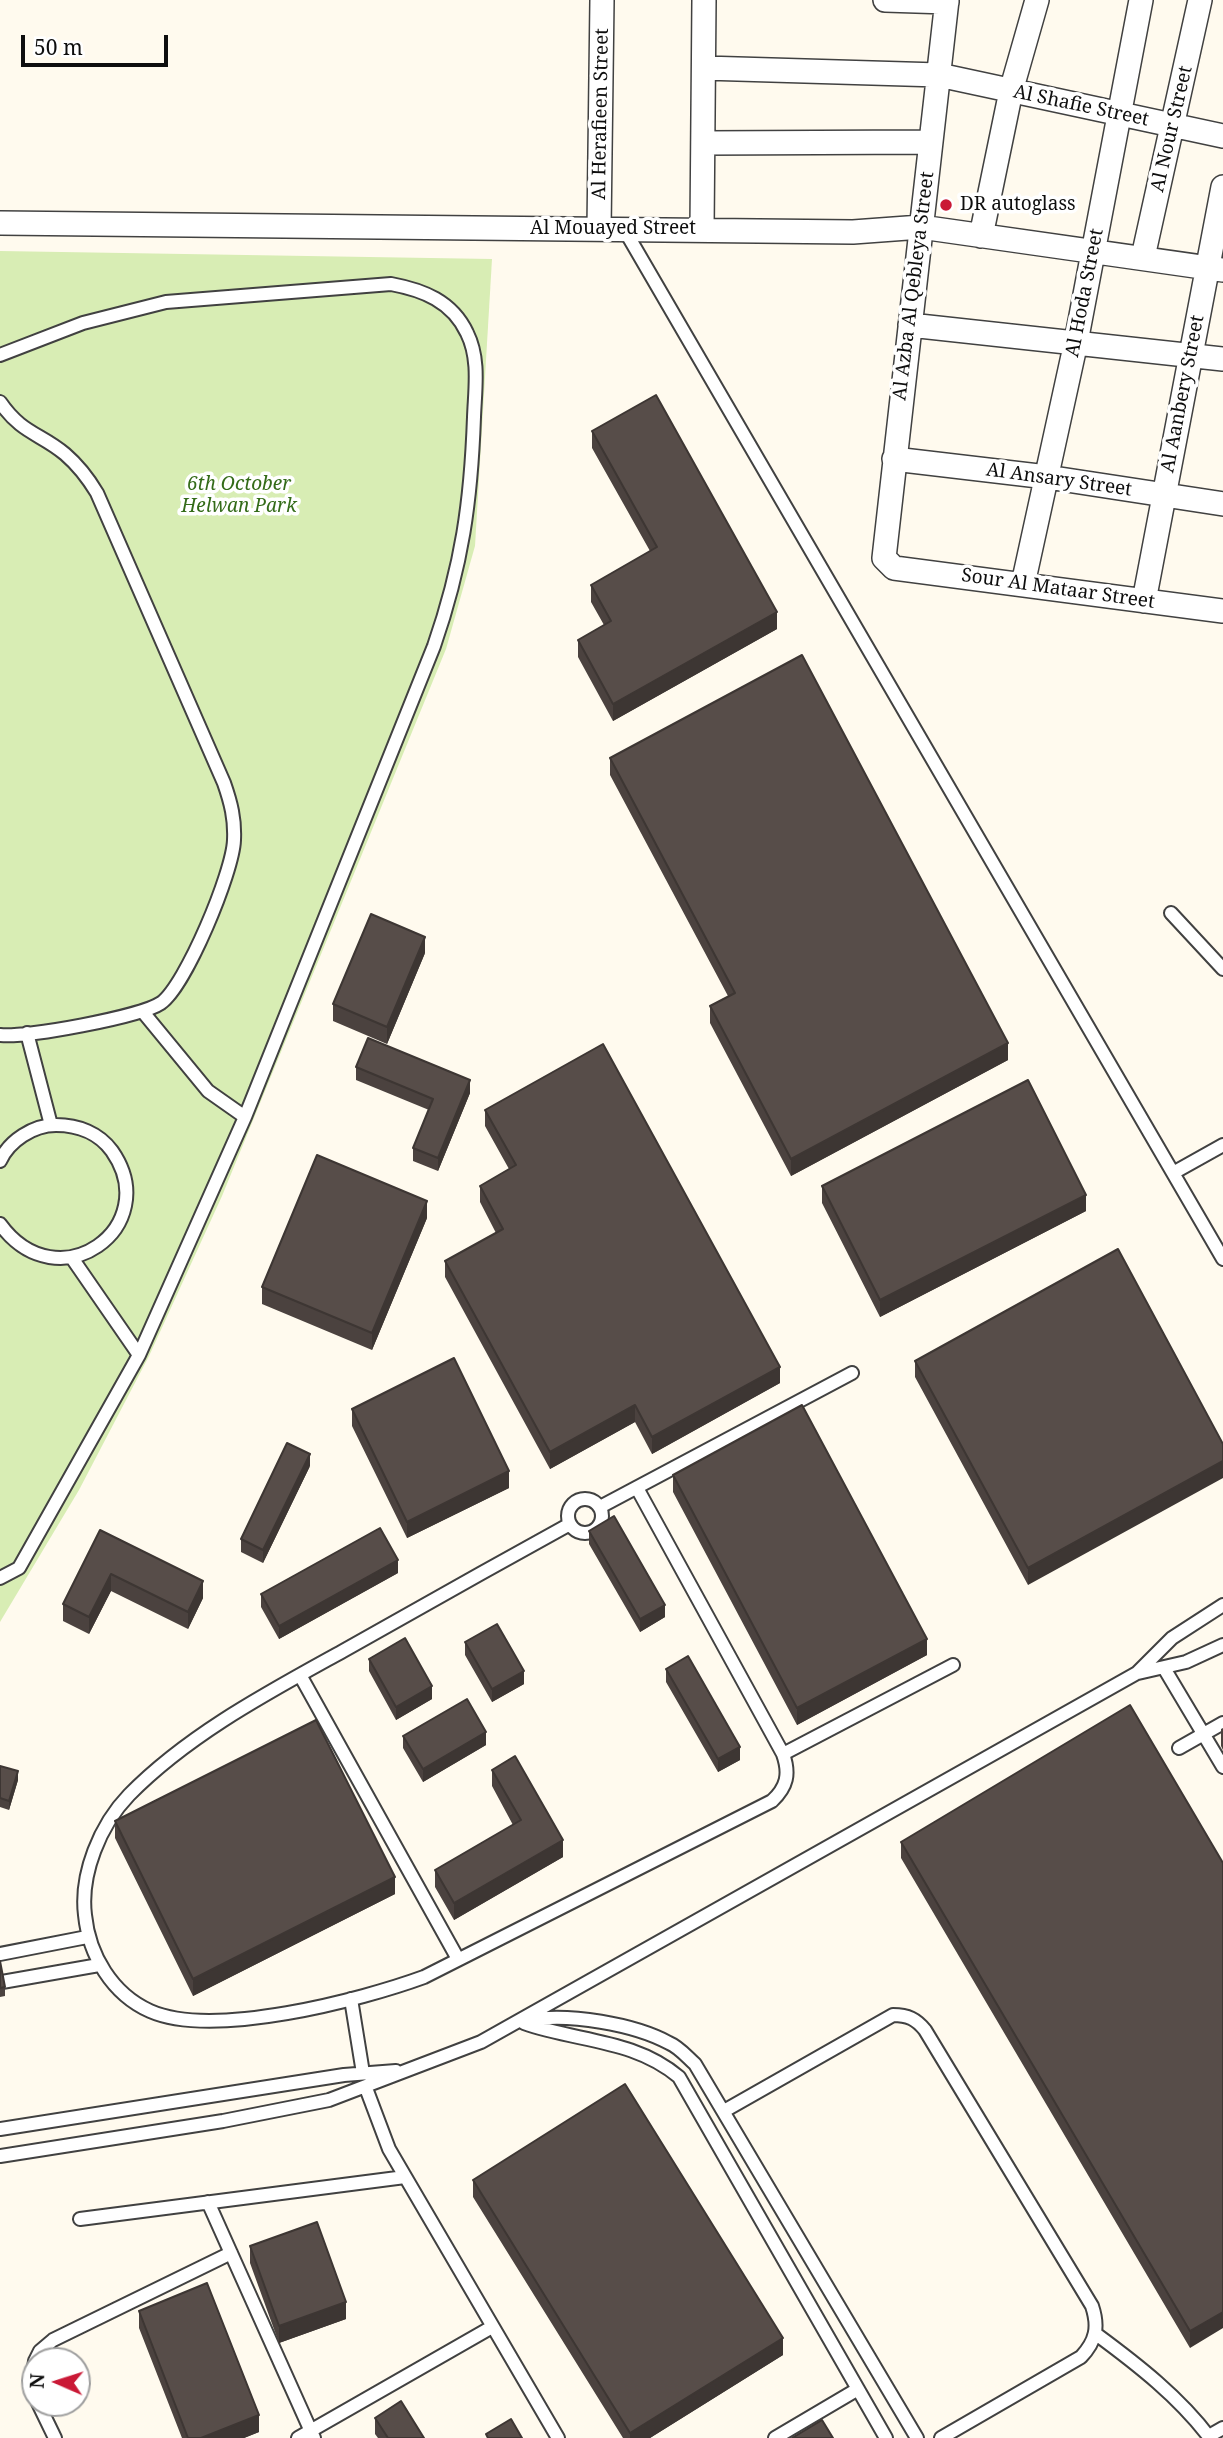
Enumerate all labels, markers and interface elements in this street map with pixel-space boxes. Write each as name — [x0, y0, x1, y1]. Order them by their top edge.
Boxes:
scale bar — [24, 21, 172, 65]
street label: Al Herafieen Street — [588, 28, 614, 200]
text: 50 m — [34, 33, 83, 61]
street label: Al Nour Street — [1146, 64, 1198, 194]
street label: Al Shafie Street — [1011, 81, 1151, 131]
street label: Al Azba Al Qebleya Street — [889, 170, 939, 402]
place label: DR autoglass — [960, 194, 1076, 216]
marker: DR autoglass — [938, 197, 954, 213]
street label: Al Mouayed Street — [530, 218, 696, 240]
street label: Al Hoda Street — [1061, 227, 1109, 359]
street label: Al Aanbery Street — [1157, 313, 1209, 475]
street label: Al Ansary Street — [985, 458, 1133, 502]
park label: 6th October Helwan Park — [181, 474, 297, 518]
street label: Sour Al Mataar Street — [960, 564, 1156, 614]
north arrow — [21, 2347, 91, 2417]
text: N — [24, 2373, 50, 2389]

